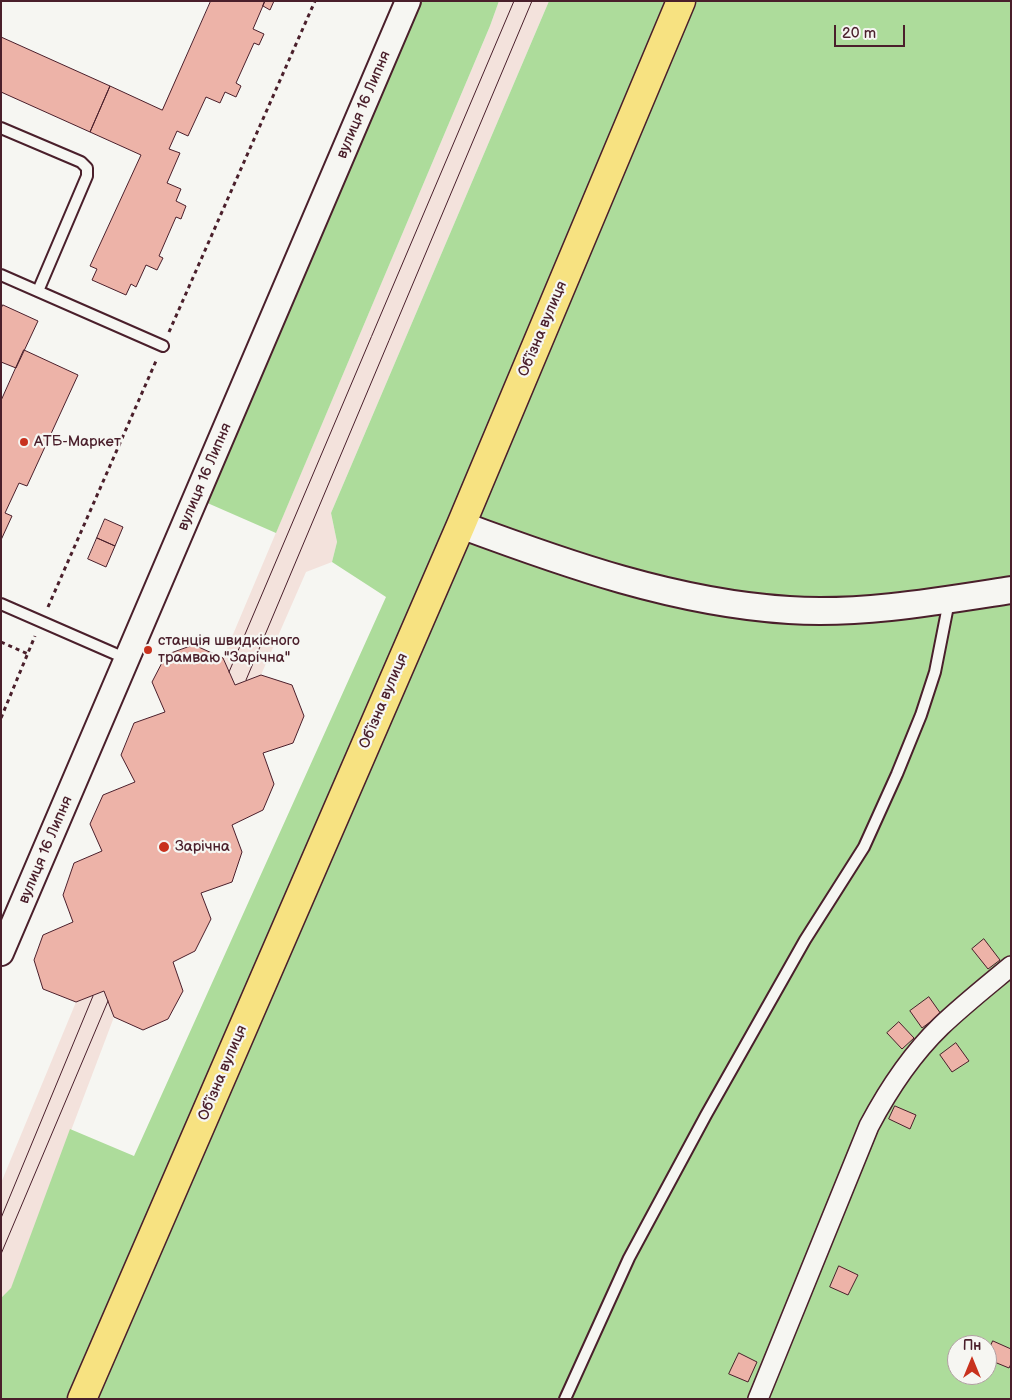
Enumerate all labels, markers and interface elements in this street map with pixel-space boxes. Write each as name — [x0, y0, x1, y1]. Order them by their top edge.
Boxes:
scale bar — [837, 15, 908, 47]
text: 20 m — [842, 24, 876, 43]
street label: вулиця 16 Липня — [333, 48, 395, 162]
street label: Обʼїзна вулиця — [515, 279, 571, 379]
street label: вулиця 16 Липня — [174, 420, 236, 534]
place label: АТБ-Маркет — [34, 433, 121, 451]
marker: АТБ-Маркет — [18, 436, 30, 448]
place label: станція швидкісного трамваю "Зарічна" — [158, 632, 300, 667]
marker: станція швидкісного трамваю "Зарічна" — [142, 644, 154, 656]
street label: Обʼїзна вулиця — [356, 651, 412, 751]
street label: вулиця 16 Липня — [15, 793, 77, 907]
place label: Зарічна — [175, 838, 230, 856]
marker: Зарічна — [157, 840, 171, 854]
street label: Обʼїзна вулиця — [195, 1023, 251, 1123]
north arrow — [947, 1335, 997, 1385]
text: Пн — [963, 1337, 981, 1354]

